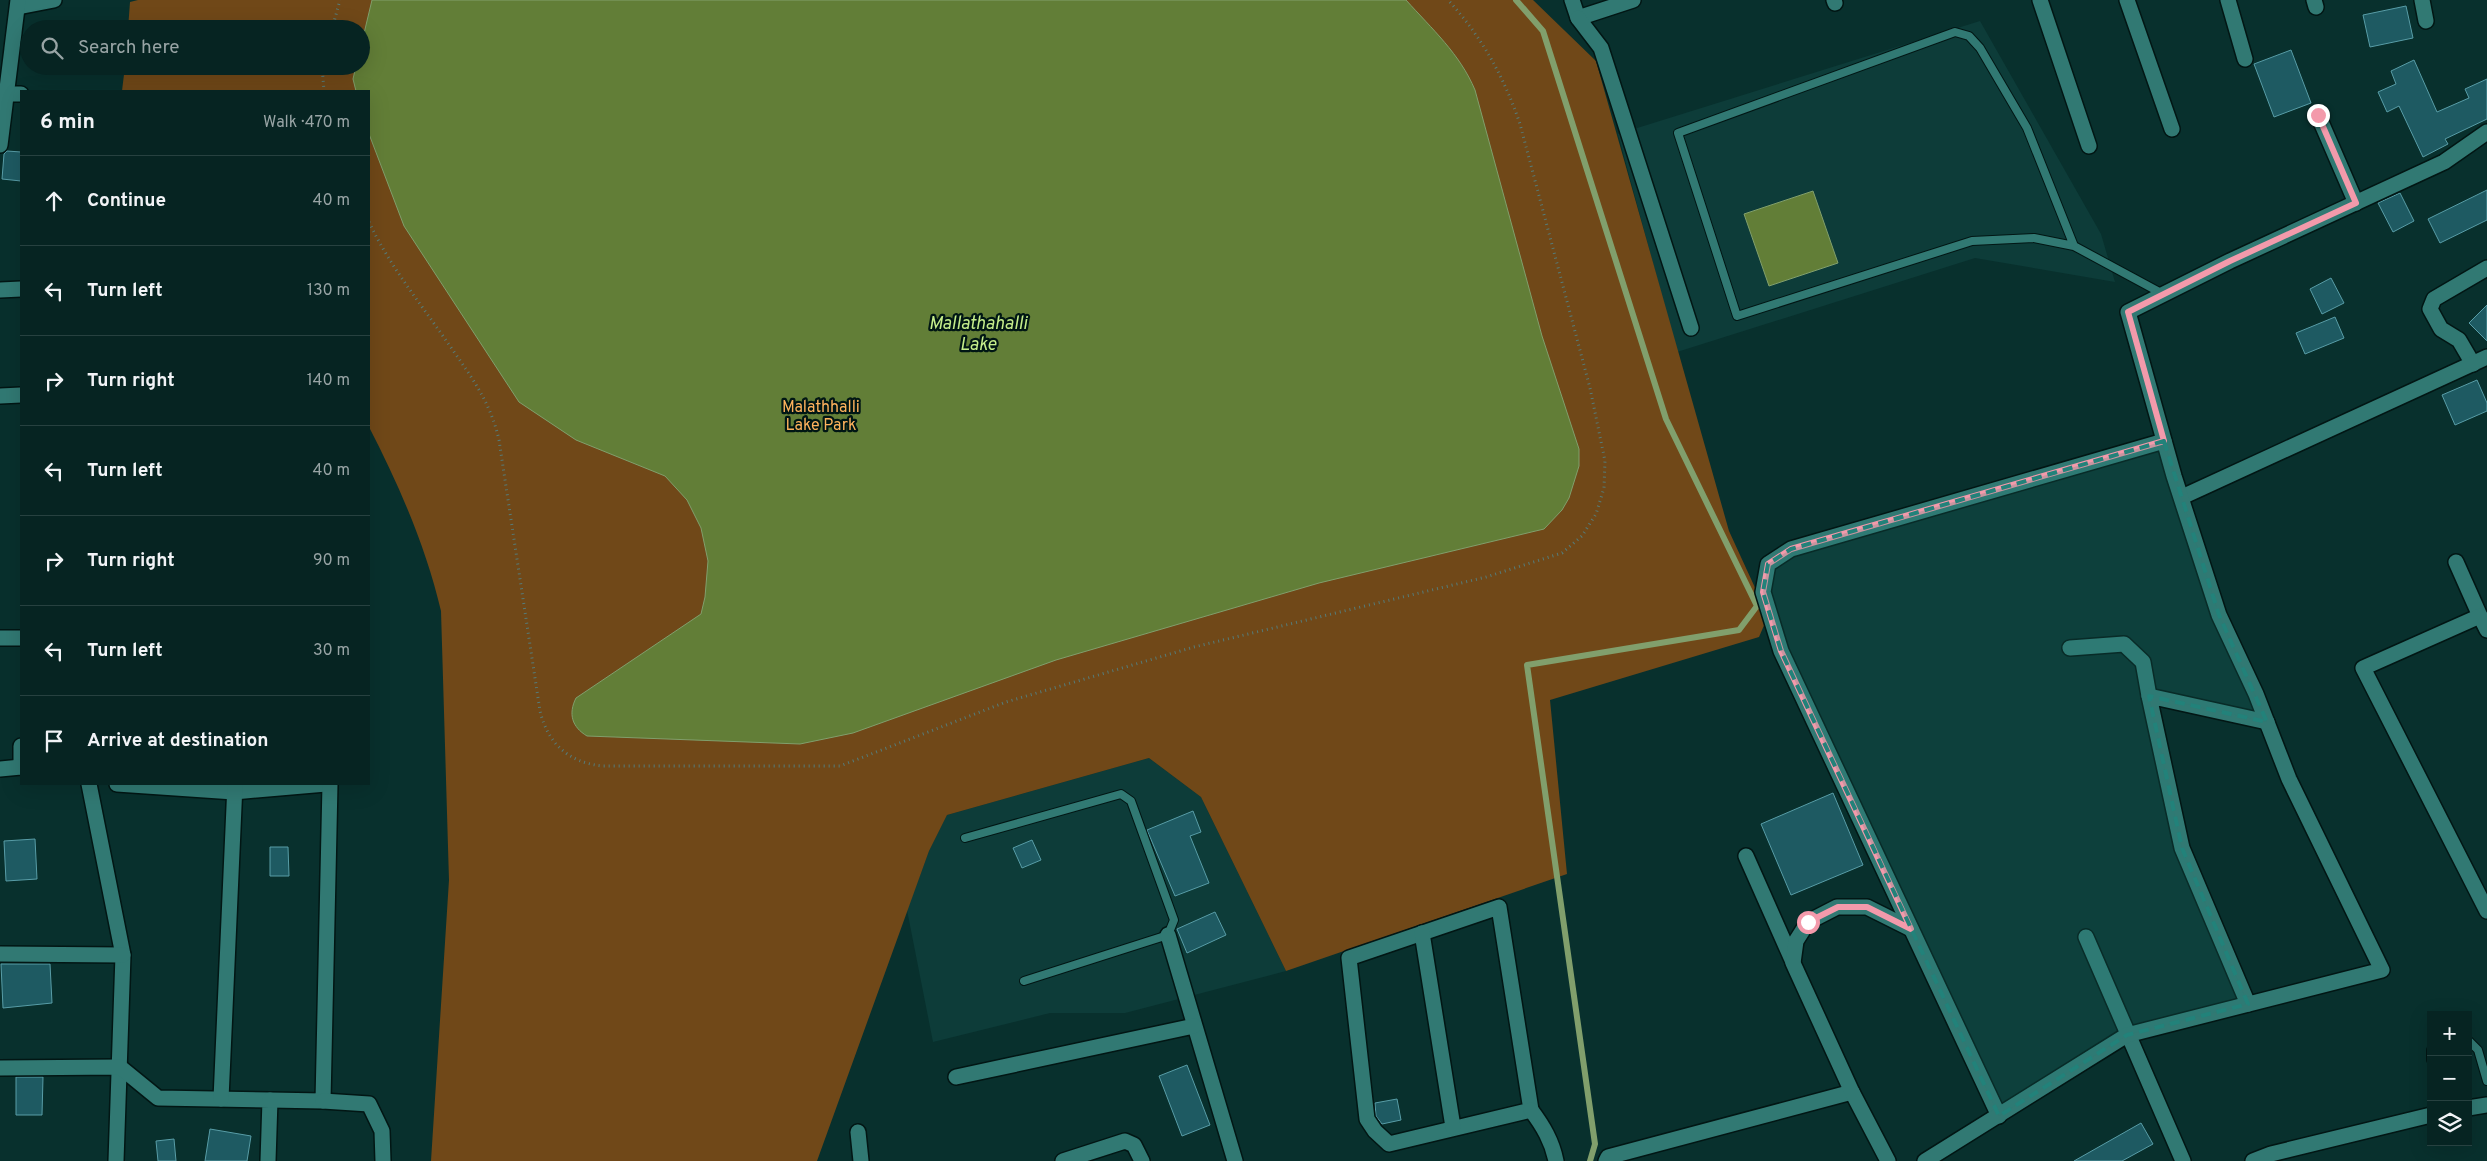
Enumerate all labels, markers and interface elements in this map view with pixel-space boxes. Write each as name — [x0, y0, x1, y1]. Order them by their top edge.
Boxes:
search box — [20, 20, 370, 75]
icon: search — [38, 34, 66, 62]
text: Search here — [78, 36, 180, 60]
route end — [2307, 104, 2330, 127]
text: 6 min — [40, 109, 95, 136]
text: Walk · 470 m — [263, 113, 350, 133]
icon: ahead — [40, 187, 68, 215]
text: Continue — [87, 189, 166, 213]
text: 40 m — [312, 191, 350, 211]
icon: left — [40, 277, 68, 305]
text: Turn left — [87, 279, 163, 303]
text: 130 m — [307, 281, 350, 301]
water label: Mallathahalli Lake — [929, 313, 1029, 357]
icon: right — [40, 367, 68, 395]
text: Turn right — [87, 369, 175, 393]
text: 140 m — [307, 371, 350, 391]
park label: Malathhalli Lake Park — [782, 398, 860, 436]
icon: left — [40, 457, 68, 485]
text: Turn left — [87, 459, 163, 483]
text: 40 m — [312, 461, 350, 481]
icon: right — [40, 547, 68, 575]
text: Turn right — [87, 549, 175, 573]
text: 90 m — [313, 551, 350, 571]
icon: left — [40, 637, 68, 665]
text: Turn left — [87, 639, 163, 663]
text: 30 m — [313, 641, 350, 661]
icon: arrive — [40, 727, 68, 755]
text: Arrive at destination — [87, 729, 268, 753]
route start — [1797, 911, 1820, 934]
map controls — [2427, 1011, 2472, 1146]
button: + — [2427, 1011, 2472, 1056]
button: − — [2427, 1056, 2472, 1101]
button: layers — [2427, 1101, 2472, 1146]

